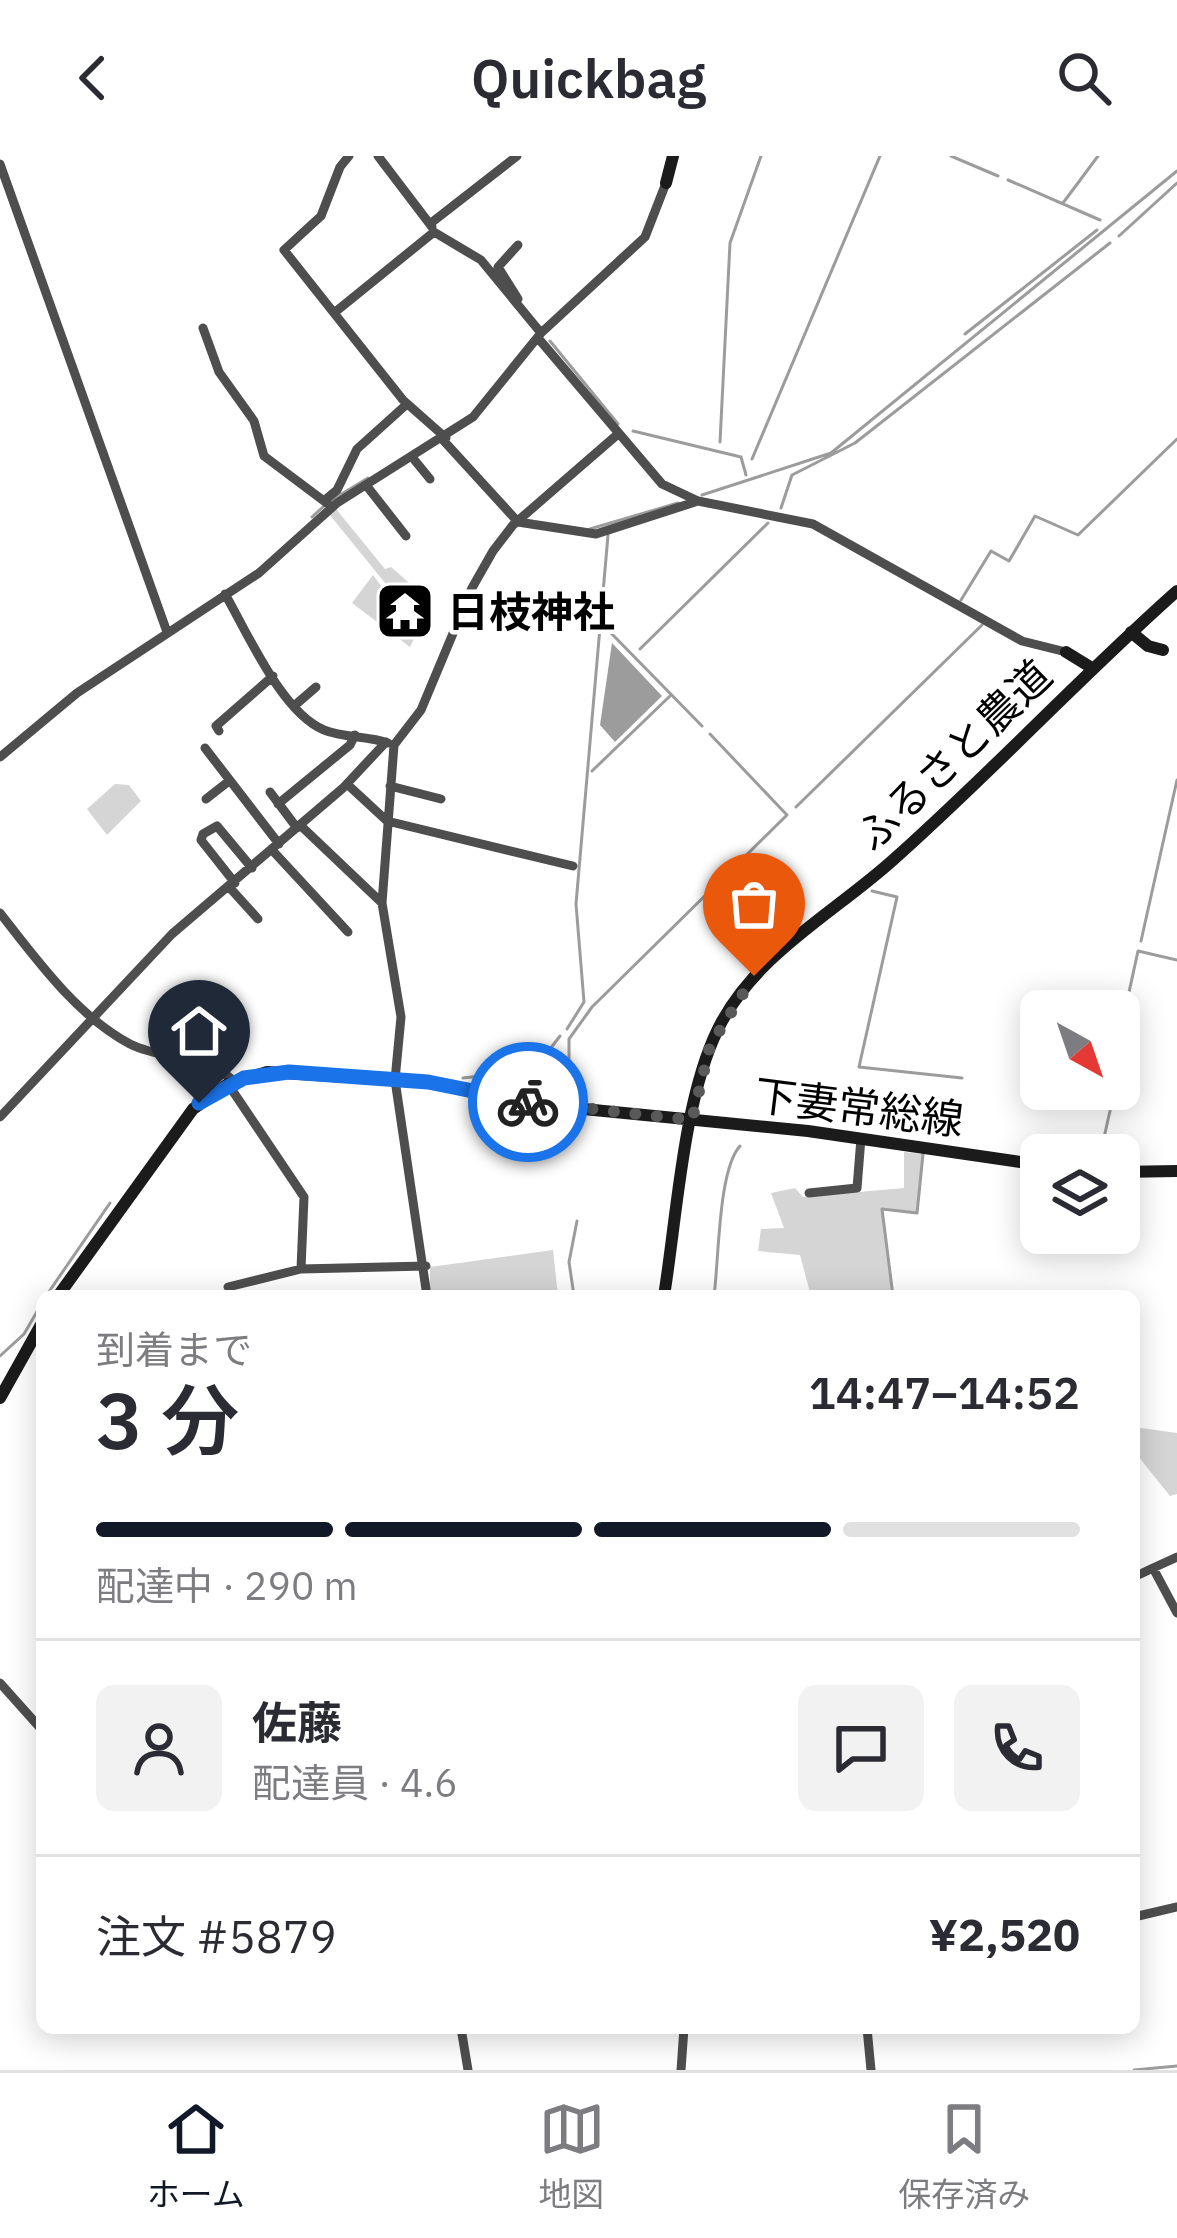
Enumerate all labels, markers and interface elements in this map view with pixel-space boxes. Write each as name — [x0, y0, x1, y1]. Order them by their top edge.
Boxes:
text: Quickbag — [471, 43, 706, 113]
icon: back — [60, 45, 126, 111]
icon: search — [1051, 45, 1117, 111]
temple icon: 日枝神社 — [374, 580, 436, 642]
place label: 日枝神社 — [447, 584, 615, 639]
street label: ふるさと農道 — [843, 648, 1063, 862]
pin — [703, 853, 805, 976]
icon: bag — [721, 871, 787, 937]
pin — [148, 980, 250, 1103]
north arrow — [1020, 990, 1140, 1110]
map controls — [1020, 990, 1140, 1254]
icon: home — [166, 998, 232, 1064]
courier — [468, 1042, 588, 1162]
street label: 下妻常総線 — [751, 1067, 967, 1147]
icon: bike — [495, 1069, 561, 1135]
button: layers — [1020, 1134, 1140, 1254]
text: 到着まで — [96, 1324, 252, 1375]
text: 14:47–14:52 — [809, 1363, 1080, 1421]
text: 3 分 — [96, 1369, 239, 1470]
text: 配達中 · 290 m — [96, 1560, 358, 1611]
button: person — [96, 1685, 222, 1811]
button: chat — [798, 1685, 924, 1811]
button: phone — [954, 1685, 1080, 1811]
text: 佐藤 — [252, 1693, 342, 1751]
text: 配達員 · 4.6 — [252, 1757, 458, 1808]
text: ¥2,520 — [929, 1905, 1080, 1963]
text: 注文 #5879 — [96, 1907, 337, 1965]
tab: ホーム — [147, 2096, 245, 2216]
tab: 地図 — [539, 2096, 605, 2216]
tab: 保存済み — [898, 2096, 1030, 2216]

